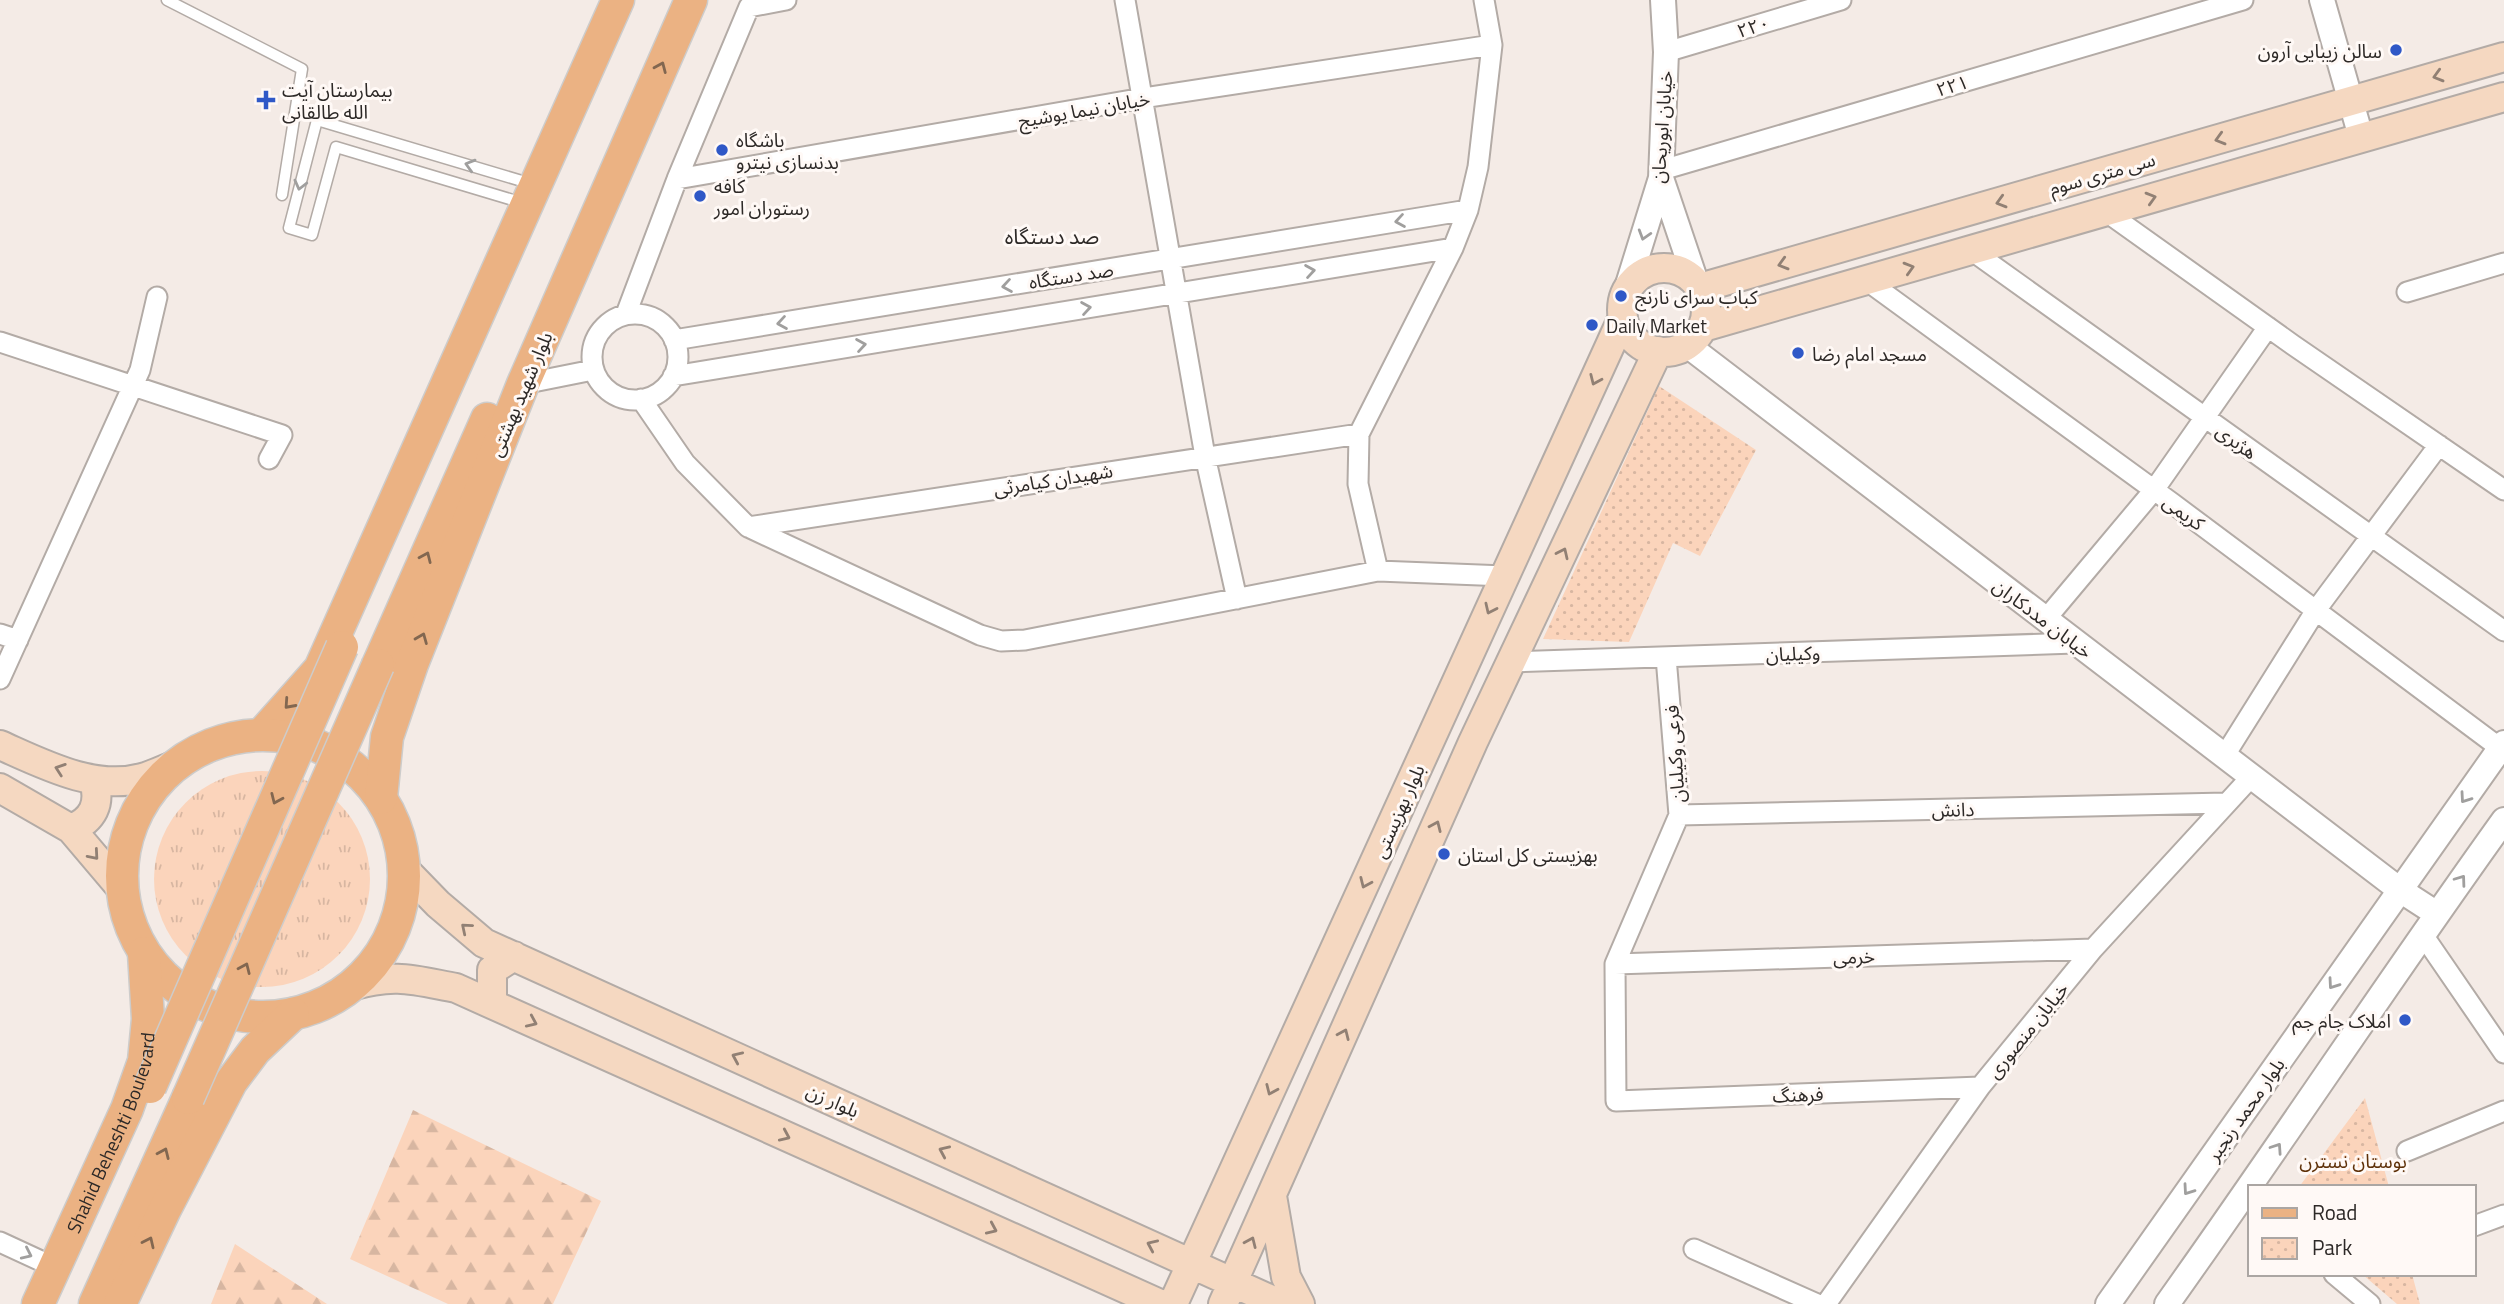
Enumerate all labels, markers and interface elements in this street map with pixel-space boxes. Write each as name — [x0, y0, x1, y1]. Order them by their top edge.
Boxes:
street label: ۲۲۰ — [1733, 7, 1773, 45]
place label: سالن زیبایی آرون — [2258, 36, 2382, 65]
marker: سالن زیبایی آرون — [2388, 42, 2404, 58]
one-way arrow — [653, 61, 667, 74]
street label: ۲۲۱ — [1932, 67, 1972, 103]
one-way arrow — [2433, 67, 2445, 82]
street label: خیابان ابوریحان — [1643, 70, 1679, 184]
place label: بیمارستان آیت الله طالقانی — [282, 75, 393, 126]
street label: خیابان نیما یوشیج — [1016, 83, 1152, 136]
marker: بیمارستان آیت الله طالقانی — [256, 90, 276, 110]
place label: باشگاه بدنسازی نیترو — [736, 125, 839, 176]
one-way arrow — [2214, 130, 2226, 145]
marker: باشگاه بدنسازی نیترو — [714, 142, 730, 158]
street label: سی متری سوم — [2045, 144, 2159, 203]
one-way arrow — [464, 159, 476, 174]
place label: کافه رستوران امور — [713, 171, 810, 222]
one-way arrow — [294, 179, 308, 191]
marker: کافه رستوران امور — [692, 188, 708, 204]
one-way arrow — [2145, 191, 2157, 206]
one-way arrow — [1995, 193, 2007, 208]
one-way arrow — [1394, 213, 1406, 228]
district label: صد دستگاه — [1005, 220, 1099, 252]
one-way arrow — [1638, 229, 1653, 241]
street label: صد دستگاه — [1027, 254, 1115, 296]
one-way arrow — [1777, 256, 1789, 271]
one-way arrow — [1903, 261, 1915, 276]
one-way arrow — [1304, 264, 1316, 279]
one-way arrow — [1001, 278, 1013, 293]
place label: کباب سرای نارنج — [1635, 282, 1759, 312]
marker: کباب سرای نارنج — [1613, 288, 1629, 304]
one-way arrow — [1080, 301, 1092, 316]
place label: Daily Market — [1606, 311, 1707, 340]
one-way arrow — [776, 315, 788, 330]
marker: Daily Market — [1584, 317, 1600, 333]
street label: بلوار شهید بهشتی — [481, 327, 559, 461]
one-way arrow — [855, 338, 867, 353]
place label: مسجد امام رضا — [1812, 339, 1927, 369]
marker: مسجد امام رضا — [1790, 345, 1806, 361]
one-way arrow — [1589, 372, 1603, 385]
street label: هژبری — [2210, 416, 2264, 466]
street label: شهیدان کیامرثی — [991, 455, 1115, 503]
street label: کریمی — [2157, 487, 2212, 538]
one-way arrow — [1554, 548, 1568, 560]
one-way arrow — [418, 552, 432, 565]
street label: خیابان مددکاران — [1987, 571, 2099, 665]
one-way arrow — [1484, 602, 1498, 614]
one-way arrow — [413, 633, 427, 645]
street label: وکیلیان — [1765, 638, 1821, 668]
one-way arrow — [285, 695, 297, 708]
street label: فرعی وکیلیان — [1656, 704, 1692, 804]
street label: بلوار بهزیستی — [1364, 759, 1432, 863]
one-way arrow — [54, 763, 67, 777]
one-way arrow — [2460, 790, 2473, 803]
one-way arrow — [270, 792, 284, 804]
street label: دانش — [1931, 794, 1975, 824]
one-way arrow — [1428, 821, 1442, 833]
place label: بهزیستی کل استان — [1458, 840, 1598, 869]
marker: بهزیستی کل استان — [1436, 846, 1452, 862]
one-way arrow — [86, 847, 98, 860]
one-way arrow — [2453, 875, 2465, 888]
one-way arrow — [1359, 876, 1373, 888]
one-way arrow — [462, 924, 475, 936]
street label: خرمی — [1833, 941, 1875, 971]
one-way arrow — [237, 963, 251, 976]
street label: خیابان منصوری — [1979, 976, 2075, 1084]
one-way arrow — [2329, 976, 2341, 989]
place label: املاک جام جم — [2292, 1006, 2391, 1036]
marker: املاک جام جم — [2397, 1012, 2413, 1028]
one-way arrow — [525, 1014, 537, 1028]
one-way arrow — [1336, 1029, 1350, 1041]
street label: Shahid Beheshti Boulevard — [58, 1031, 161, 1237]
one-way arrow — [732, 1051, 744, 1065]
street label: بلوار محمد رنجبر — [2198, 1051, 2291, 1167]
street label: بلوار زن — [802, 1075, 864, 1125]
street label: فرهنگ — [1772, 1079, 1824, 1109]
one-way arrow — [1265, 1083, 1279, 1095]
one-way arrow — [777, 1128, 790, 1142]
one-way arrow — [2269, 1143, 2281, 1156]
one-way arrow — [939, 1145, 951, 1159]
park label: بوستان نسترن — [2299, 1146, 2407, 1175]
one-way arrow — [156, 1147, 170, 1160]
one-way arrow — [2184, 1182, 2196, 1195]
legend — [2248, 1185, 2476, 1276]
text: Road — [2312, 1196, 2357, 1228]
one-way arrow — [985, 1221, 997, 1235]
text: Park — [2312, 1231, 2352, 1263]
one-way arrow — [141, 1237, 155, 1249]
one-way arrow — [1243, 1237, 1257, 1249]
one-way arrow — [1146, 1239, 1159, 1253]
one-way arrow — [20, 1246, 32, 1260]

